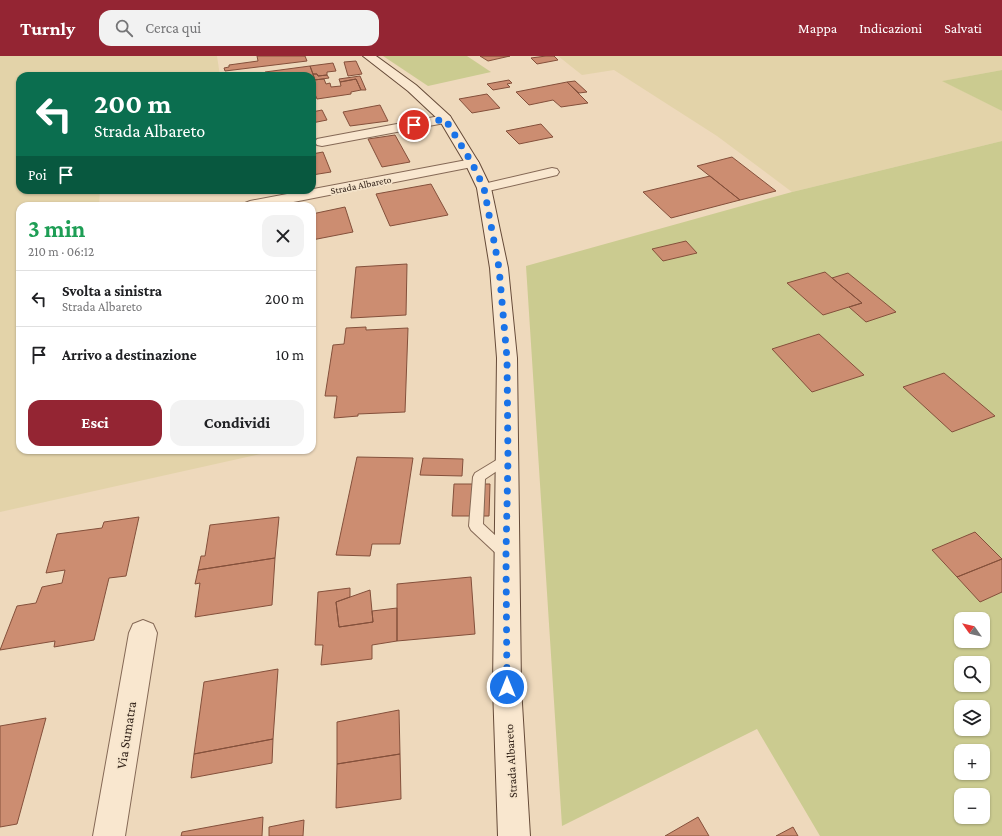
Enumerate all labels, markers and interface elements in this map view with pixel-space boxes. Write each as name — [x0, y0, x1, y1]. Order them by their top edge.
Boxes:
search box — [99, 10, 379, 46]
icon: search — [113, 17, 135, 39]
text: Turnly — [20, 18, 75, 39]
text: Cerca qui — [145, 20, 201, 36]
text: Mappa — [798, 20, 837, 36]
text: Indicazioni — [859, 20, 922, 36]
text: Salvati — [944, 20, 982, 36]
icon: left — [28, 88, 80, 140]
text: 200 m — [94, 88, 171, 119]
pin — [397, 108, 431, 142]
icon: arrive — [403, 114, 425, 136]
text: Strada Albareto — [94, 121, 205, 141]
icon: arrive — [55, 164, 77, 186]
text: Poi — [28, 167, 47, 183]
street label: Strada Albareto — [330, 174, 392, 196]
text: 3 min — [28, 215, 85, 242]
button: close — [262, 215, 304, 257]
text: 210 m · 06:12 — [28, 244, 94, 259]
text: Svolta a sinistra — [62, 283, 162, 299]
icon: left — [28, 288, 50, 310]
text: 200 m — [265, 291, 304, 307]
text: Strada Albareto — [62, 299, 142, 314]
icon: arrive — [28, 344, 50, 366]
text: Arrivo a destinazione — [62, 347, 197, 363]
text: 10 m — [276, 347, 304, 363]
button: Esci — [28, 400, 162, 446]
button: Condividi — [170, 400, 304, 446]
north arrow — [954, 612, 990, 648]
map controls — [954, 612, 990, 824]
button: search — [954, 656, 990, 692]
position arrow — [486, 666, 528, 708]
street label: Via Sumatra — [113, 700, 139, 770]
button: layers — [954, 700, 990, 736]
street label: Strada Albareto — [502, 724, 520, 798]
button: + — [954, 744, 990, 780]
button: − — [954, 788, 990, 824]

